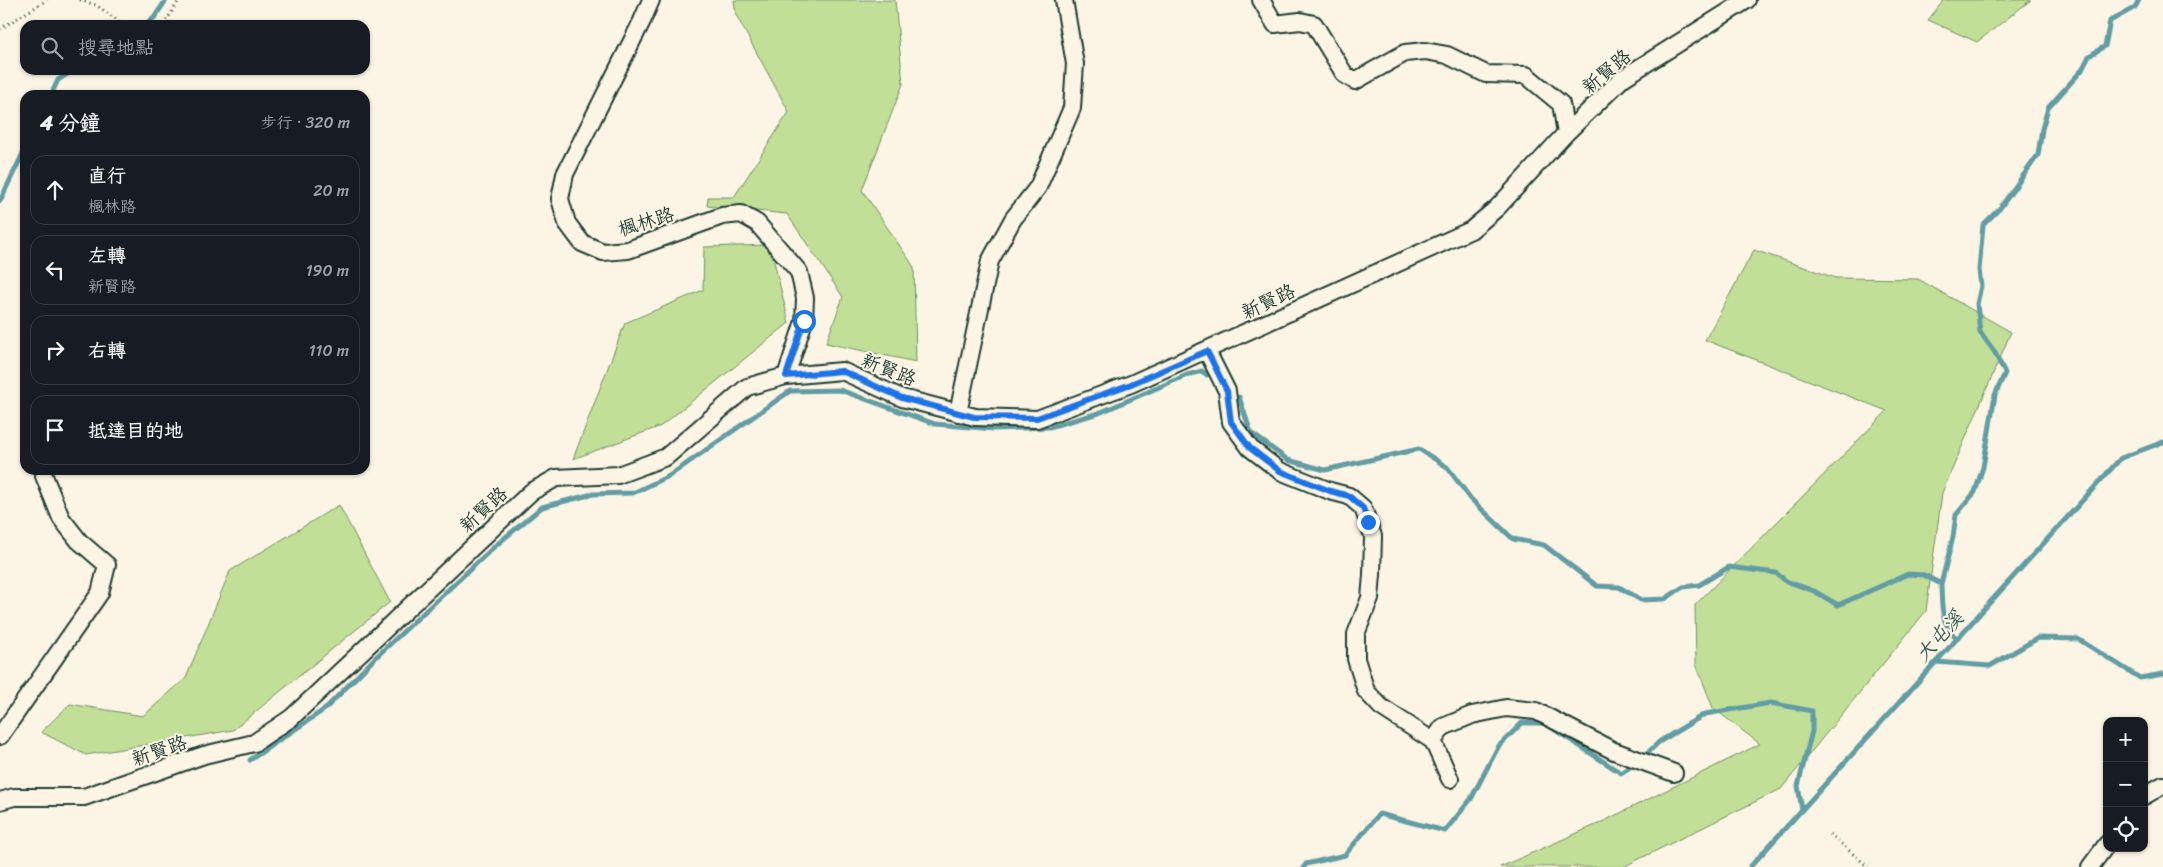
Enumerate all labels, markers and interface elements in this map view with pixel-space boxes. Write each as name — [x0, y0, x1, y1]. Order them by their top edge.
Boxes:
search box — [20, 20, 370, 75]
text: 搜尋地點 — [78, 31, 154, 64]
icon: search — [38, 34, 66, 62]
street label: 新賢路 — [1574, 40, 1639, 102]
text: 4 分鐘 — [40, 104, 101, 142]
text: 步行 · 320 m — [261, 108, 350, 137]
text: 直行 — [88, 159, 126, 192]
icon: ahead — [41, 176, 69, 204]
text: 20 m — [313, 176, 349, 205]
text: 楓林路 — [88, 192, 136, 221]
street label: 楓林路 — [614, 197, 678, 246]
text: 左轉 — [88, 239, 126, 272]
icon: left — [41, 256, 69, 284]
text: 190 m — [306, 256, 349, 285]
text: 新賢路 — [88, 272, 136, 301]
street label: 新賢路 — [1235, 274, 1301, 328]
route start — [793, 310, 816, 333]
text: 右轉 — [88, 334, 126, 367]
icon: right — [41, 336, 69, 364]
text: 110 m — [309, 336, 349, 365]
street label: 新賢路 — [856, 343, 921, 395]
text: 抵達目的地 — [88, 414, 183, 447]
icon: arrive — [41, 416, 69, 444]
street label: 新賢路 — [451, 478, 515, 541]
route end — [1357, 511, 1380, 534]
water label: 大屯溪 — [1906, 602, 1973, 670]
map controls — [2103, 717, 2148, 852]
button: + — [2103, 717, 2148, 762]
street label: 新賢路 — [127, 726, 191, 775]
button: − — [2103, 762, 2148, 807]
button: locate — [2103, 807, 2148, 852]

